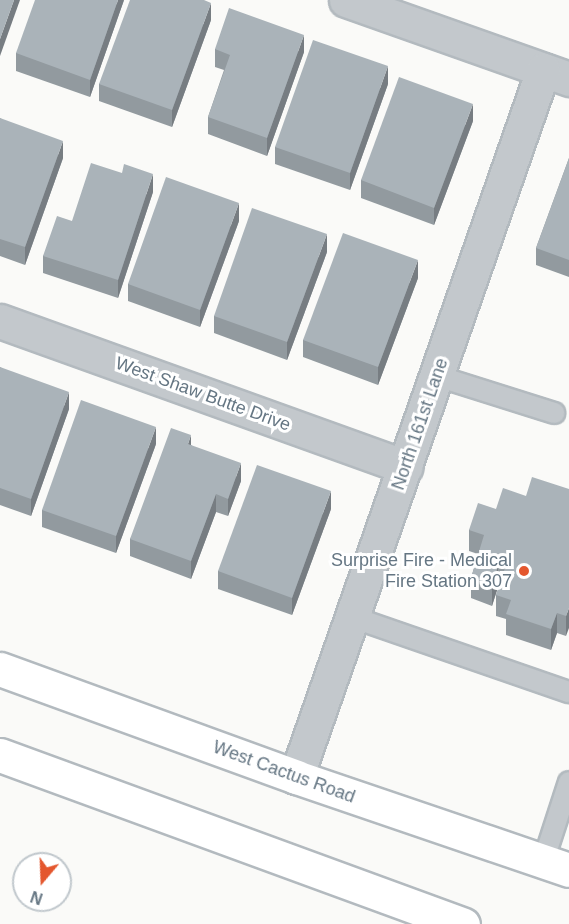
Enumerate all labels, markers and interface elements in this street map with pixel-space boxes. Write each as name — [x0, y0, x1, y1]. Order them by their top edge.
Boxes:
street label: West Shaw Butte Drive — [113, 352, 293, 436]
street label: North 161st Lane — [387, 355, 453, 493]
place label: Surprise Fire - Medical Fire Station 307 — [331, 550, 512, 592]
marker: Surprise Fire - Medical Fire Station 307 — [517, 564, 531, 578]
street label: West Cactus Road — [210, 736, 358, 808]
north arrow — [12, 852, 72, 912]
text: N — [28, 888, 45, 908]

